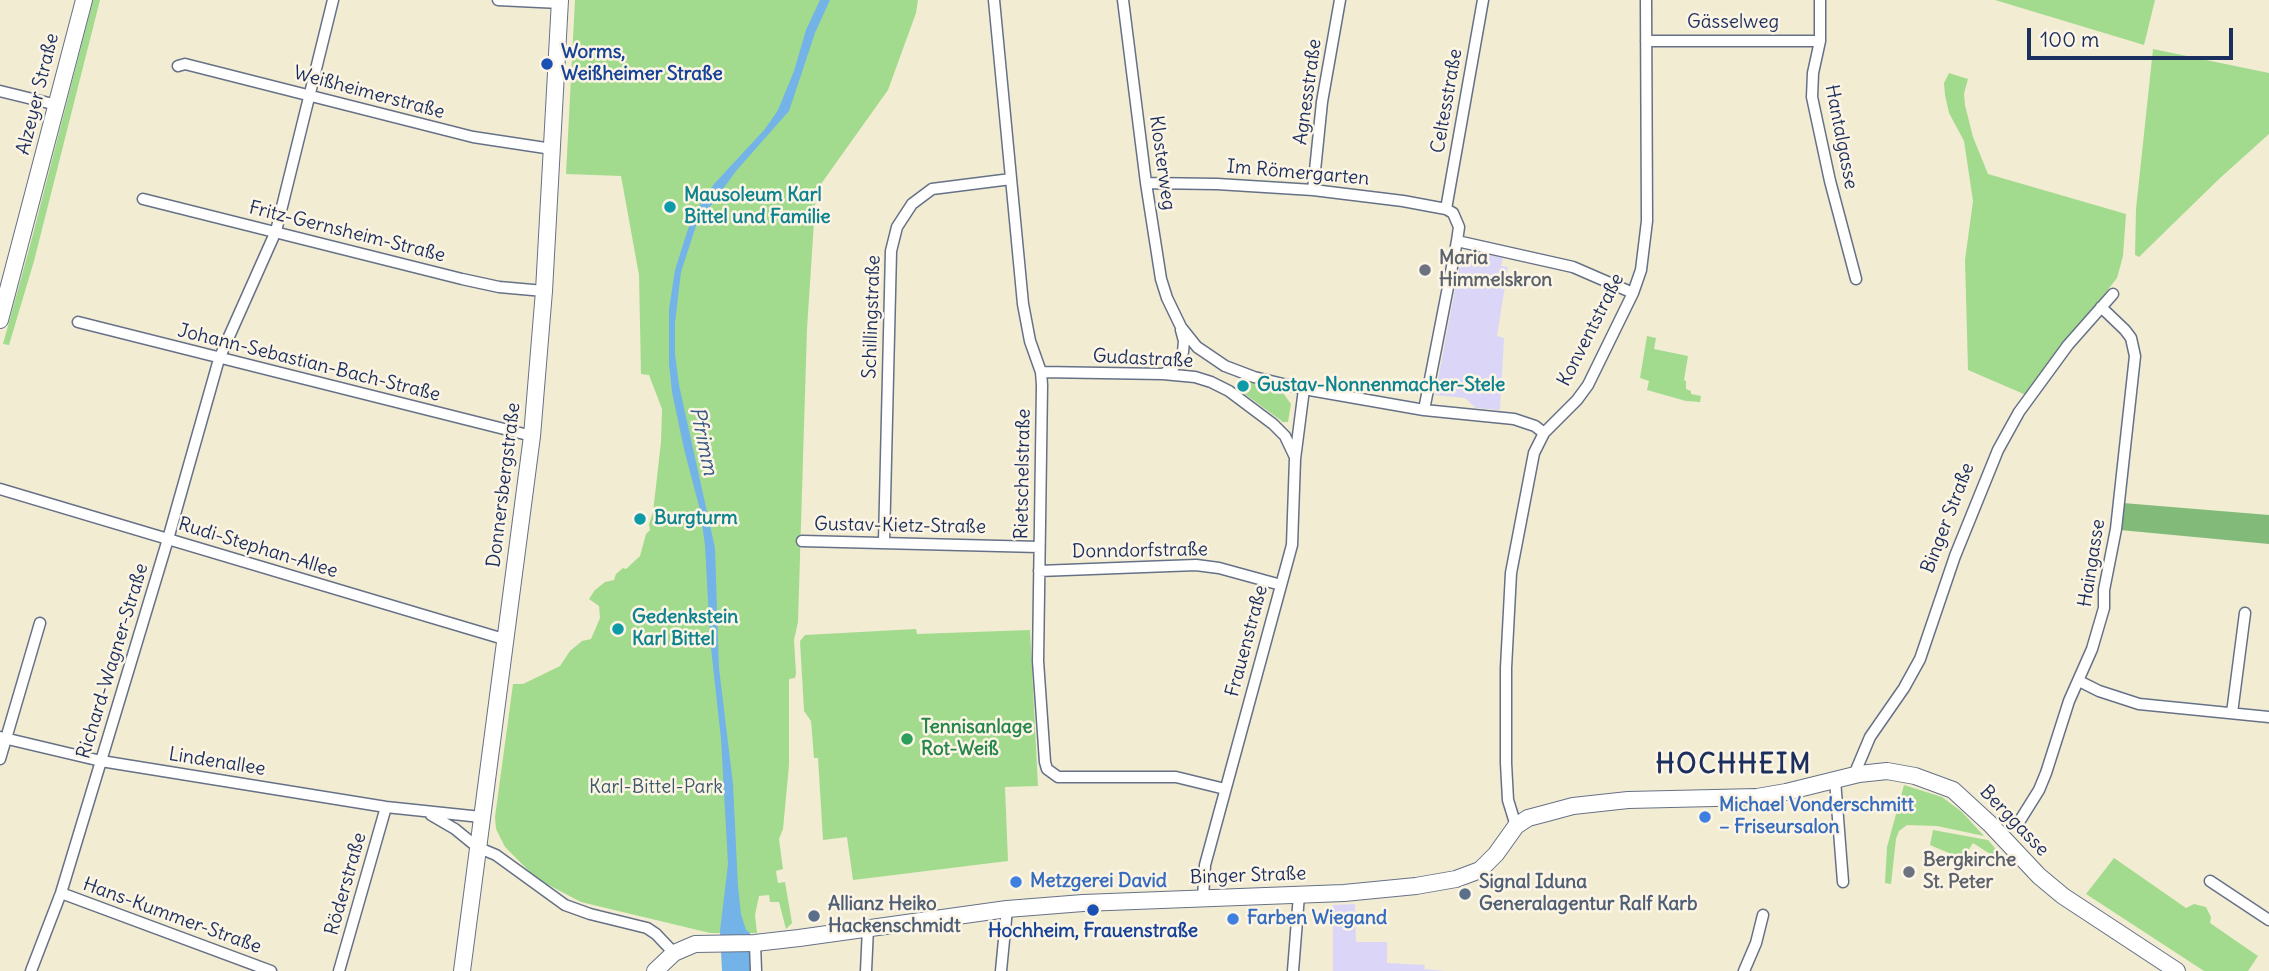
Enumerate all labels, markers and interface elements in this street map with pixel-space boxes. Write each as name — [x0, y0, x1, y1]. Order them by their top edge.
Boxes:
street label: Gässelweg — [1687, 12, 1779, 34]
scale bar — [2031, 14, 2238, 58]
text: 100 m — [2040, 26, 2099, 53]
street label: Alzeyer Straße — [12, 31, 64, 157]
street label: Agnesstraße — [1289, 38, 1327, 146]
place label: Worms, Weißheimer Straße — [561, 42, 723, 86]
street label: Celtesstraße — [1427, 47, 1467, 155]
marker: Worms, Weißheimer Straße — [539, 56, 555, 72]
street label: Weißheimerstraße — [291, 62, 447, 124]
street label: Hantalgasse — [1820, 83, 1862, 191]
street label: Klosterweg — [1144, 114, 1180, 212]
street label: Im Römergarten — [1226, 155, 1370, 191]
place label: Mausoleum Karl Bittel und Familie — [684, 185, 830, 229]
street label: Fritz-Gernsheim-Straße — [247, 197, 447, 267]
marker: Mausoleum Karl Bittel und Familie — [662, 199, 678, 215]
place label: Maria Himmelskron — [1439, 248, 1552, 292]
street label: Schillingstraße — [858, 255, 886, 379]
marker: Maria Himmelskron — [1417, 262, 1433, 278]
street label: Konventstraße — [1553, 270, 1629, 390]
street label: Johann-Sebastian-Bach-Straße — [175, 319, 443, 407]
street label: Gudastraße — [1092, 345, 1194, 373]
place label: Gustav-Nonnenmacher-Stele — [1257, 375, 1505, 397]
marker: Gustav-Nonnenmacher-Stele — [1235, 378, 1251, 394]
street label: Donnersbergstraße — [483, 401, 525, 569]
water label: Pfrimm — [683, 404, 723, 478]
street label: Rietschelstraße — [1010, 408, 1036, 540]
street label: Binger Straße — [1916, 460, 1980, 576]
place label: Burgturm — [654, 508, 738, 530]
marker: Burgturm — [632, 511, 648, 527]
street label: Rudi-Stephan-Allee — [176, 513, 340, 583]
street label: Gustav-Kietz-Straße — [814, 513, 986, 539]
street label: Haingasse — [2074, 517, 2110, 609]
street label: Donndorfstraße — [1072, 538, 1208, 564]
street label: Richard-Wagner-Straße — [72, 561, 154, 761]
street label: Frauenstraße — [1221, 583, 1273, 699]
place label: Gedenkstein Karl Bittel — [632, 607, 738, 651]
marker: Gedenkstein Karl Bittel — [610, 621, 626, 637]
place label: Tennisanlage Rot-Weiß — [921, 717, 1032, 761]
marker: Tennisanlage Rot-Weiß — [899, 731, 915, 747]
street label: Lindenallee — [167, 743, 267, 781]
district label: HOCHHEIM — [1657, 750, 1811, 782]
park label: Karl-Bittel-Park — [589, 777, 723, 799]
street label: Berggasse — [1975, 781, 2053, 861]
place label: Michael Vonderschmitt – Friseursalon — [1719, 795, 1914, 839]
marker: Michael Vonderschmitt – Friseursalon — [1697, 809, 1713, 825]
street label: Röderstraße — [320, 830, 372, 938]
place label: Bergkirche St. Peter — [1923, 850, 2016, 894]
street label: Binger Straße — [1189, 863, 1307, 889]
marker: Bergkirche St. Peter — [1901, 864, 1917, 880]
place label: Metzgerei David — [1030, 871, 1167, 893]
place label: Signal Iduna Generalagentur Ralf Karb — [1479, 872, 1698, 916]
street label: Hans-Kummer-Straße — [80, 873, 264, 959]
marker: Metzgerei David — [1008, 874, 1024, 890]
marker: Signal Iduna Generalagentur Ralf Karb — [1457, 886, 1473, 902]
place label: Allianz Heiko Hackenschmidt — [828, 894, 961, 938]
marker: Hochheim, Frauenstraße — [1085, 902, 1101, 918]
marker: Allianz Heiko Hackenschmidt — [806, 908, 822, 924]
place label: Farben Wiegand — [1247, 908, 1387, 930]
marker: Farben Wiegand — [1225, 911, 1241, 927]
place label: Hochheim, Frauenstraße — [988, 921, 1198, 943]

